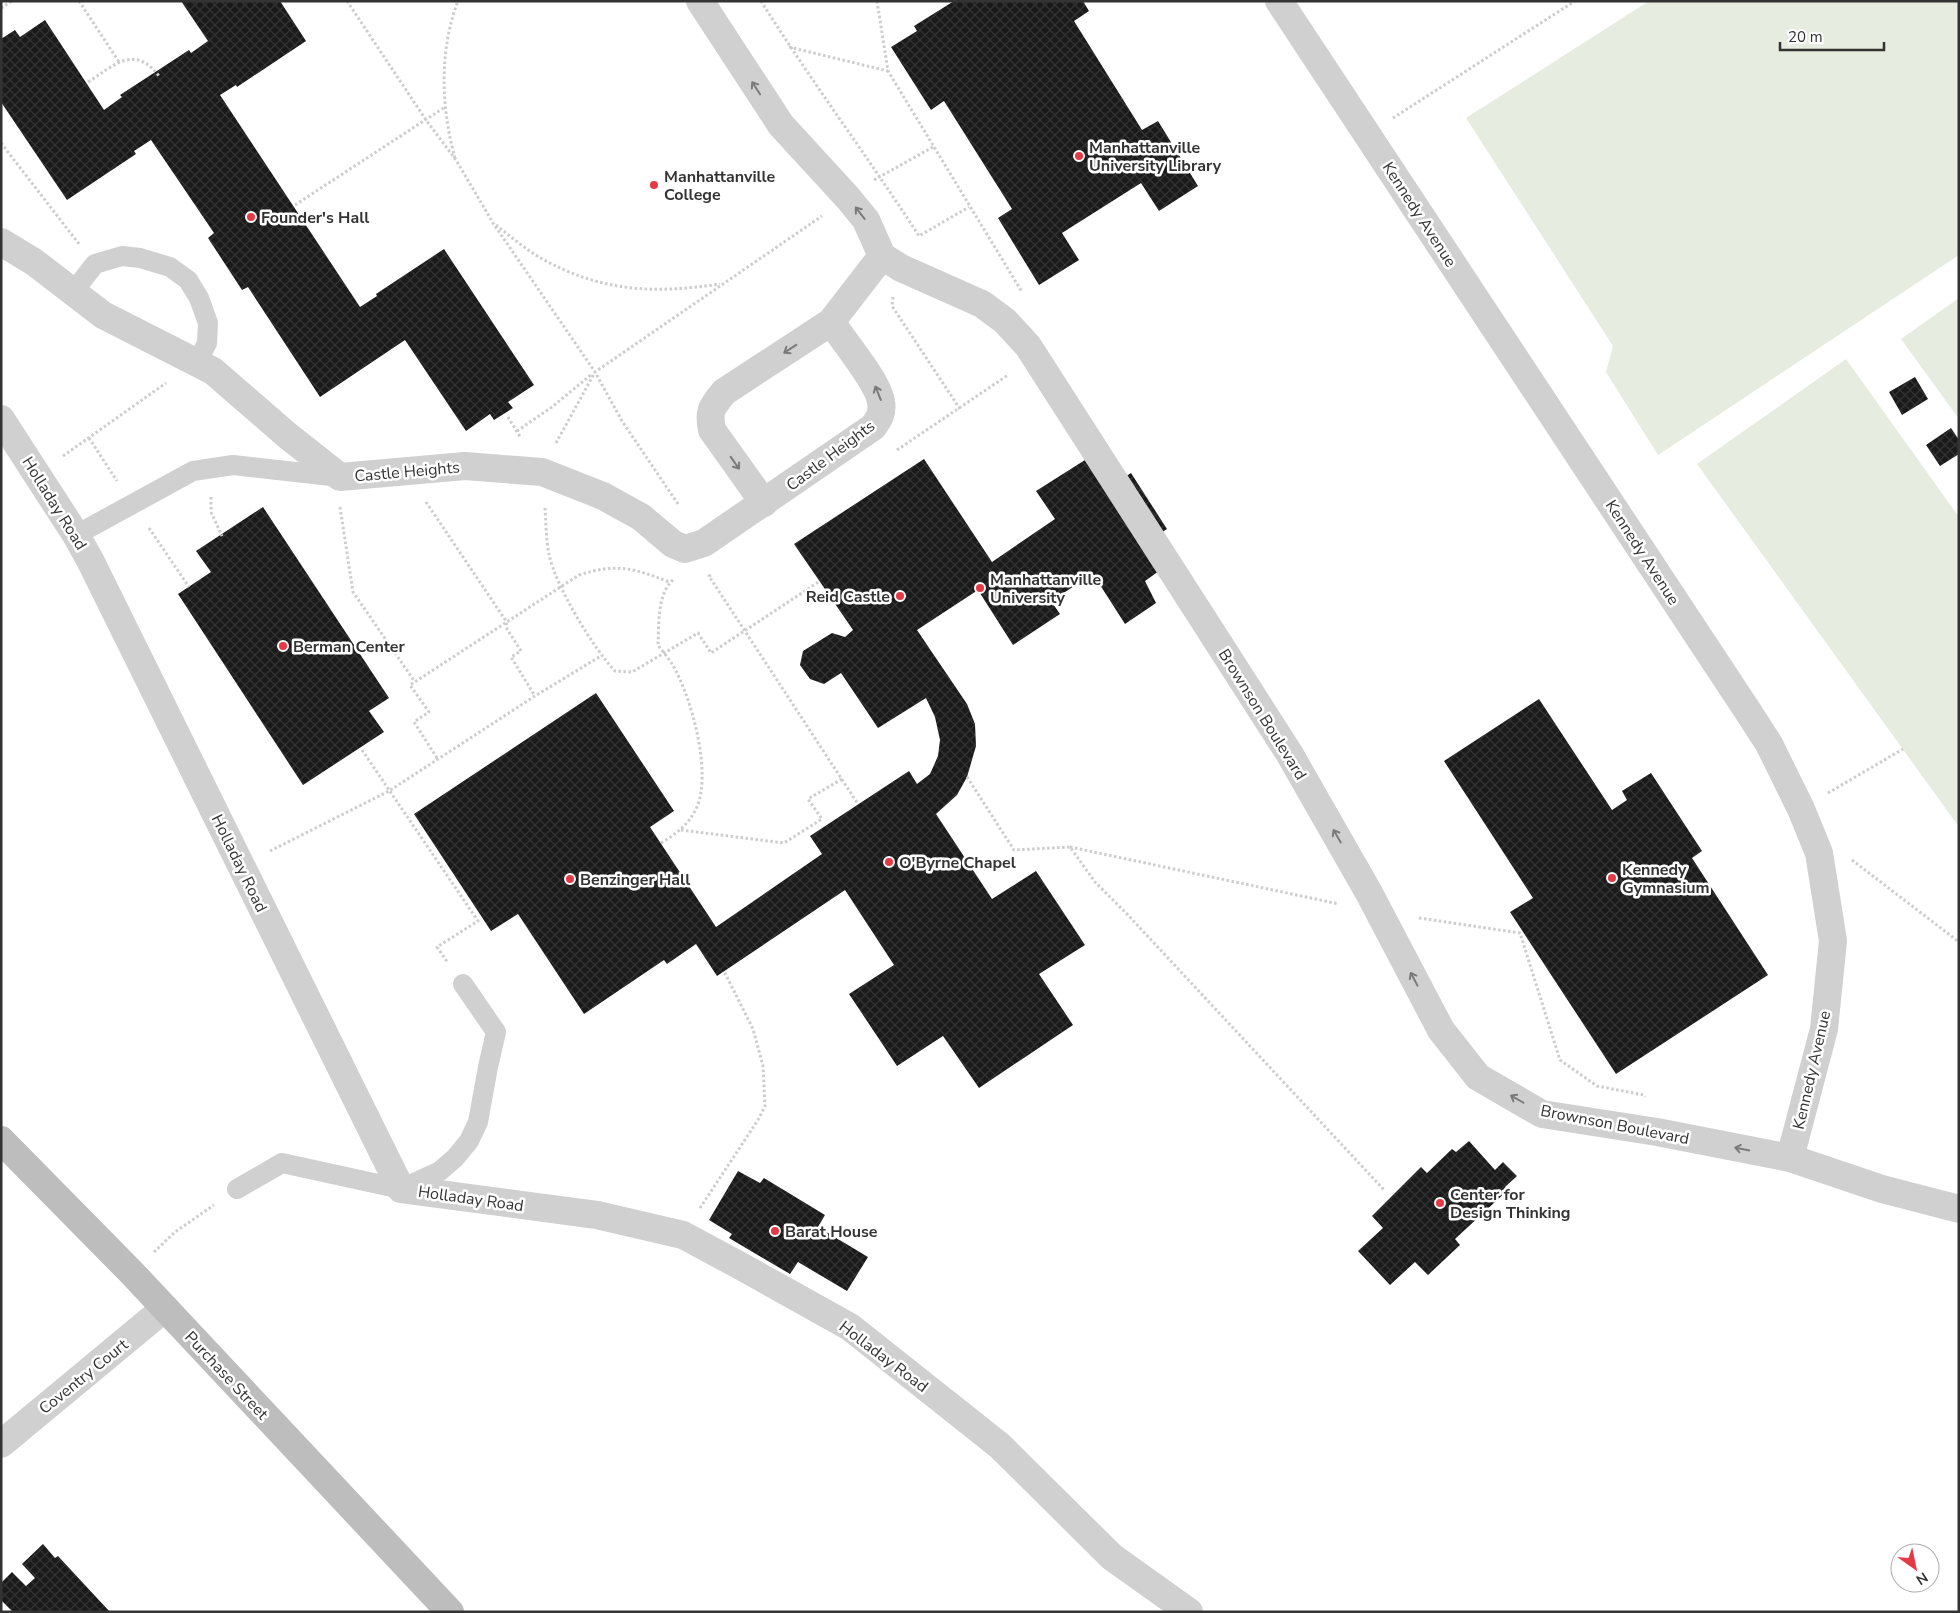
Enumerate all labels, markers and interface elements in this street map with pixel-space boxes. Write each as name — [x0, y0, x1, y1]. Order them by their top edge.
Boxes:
scale bar — [1780, 20, 1884, 52]
text: 20 m — [1788, 27, 1823, 47]
one-way arrow — [751, 82, 761, 96]
place label: Manhattanville University Library — [1089, 137, 1222, 177]
marker: Manhattanville University Library — [1073, 150, 1085, 162]
street label: Kennedy Avenue — [1377, 158, 1461, 271]
place label: Manhattanville College — [664, 166, 776, 206]
marker: Manhattanville College — [648, 179, 660, 191]
place label: Founder's Hall — [261, 207, 369, 229]
one-way arrow — [854, 207, 865, 220]
marker: Founder's Hall — [245, 211, 257, 223]
one-way arrow — [784, 344, 798, 354]
one-way arrow — [872, 386, 882, 401]
street label: Castle Heights — [782, 415, 879, 496]
street label: Holladay Road — [17, 453, 92, 554]
street label: Castle Heights — [354, 456, 461, 488]
one-way arrow — [730, 456, 741, 470]
street label: Kennedy Avenue — [1600, 496, 1684, 609]
place label: Manhattanville University — [990, 569, 1102, 609]
marker: Manhattanville University — [974, 582, 986, 594]
place label: Reid Castle — [806, 586, 890, 608]
marker: Reid Castle — [894, 590, 906, 602]
place label: Berman Center — [293, 636, 405, 658]
marker: Berman Center — [277, 640, 289, 652]
street label: Brownson Boulevard — [1213, 645, 1311, 784]
street label: Holladay Road — [206, 811, 272, 916]
one-way arrow — [1331, 829, 1341, 843]
place label: O'Byrne Chapel — [899, 852, 1016, 874]
marker: O'Byrne Chapel — [883, 856, 895, 868]
place label: Kennedy Gymnasium — [1622, 859, 1710, 899]
place label: Benzinger Hall — [580, 869, 690, 891]
marker: Kennedy Gymnasium — [1606, 872, 1618, 884]
marker: Benzinger Hall — [564, 873, 576, 885]
one-way arrow — [1409, 972, 1418, 987]
street label: Kennedy Avenue — [1788, 1009, 1836, 1132]
one-way arrow — [1510, 1094, 1524, 1104]
street label: Brownson Boulevard — [1539, 1100, 1691, 1150]
one-way arrow — [1735, 1143, 1751, 1153]
street label: Holladay Road — [417, 1181, 525, 1217]
place label: Center for Design Thinking — [1450, 1184, 1571, 1224]
marker: Center for Design Thinking — [1434, 1197, 1446, 1209]
place label: Barat House — [785, 1221, 878, 1243]
marker: Barat House — [769, 1225, 781, 1237]
street label: Holladay Road — [834, 1316, 932, 1398]
street label: Purchase Street — [179, 1327, 273, 1425]
street label: Coventry Court — [34, 1334, 133, 1420]
north arrow — [1890, 1543, 1940, 1593]
text: N — [1912, 1568, 1931, 1589]

